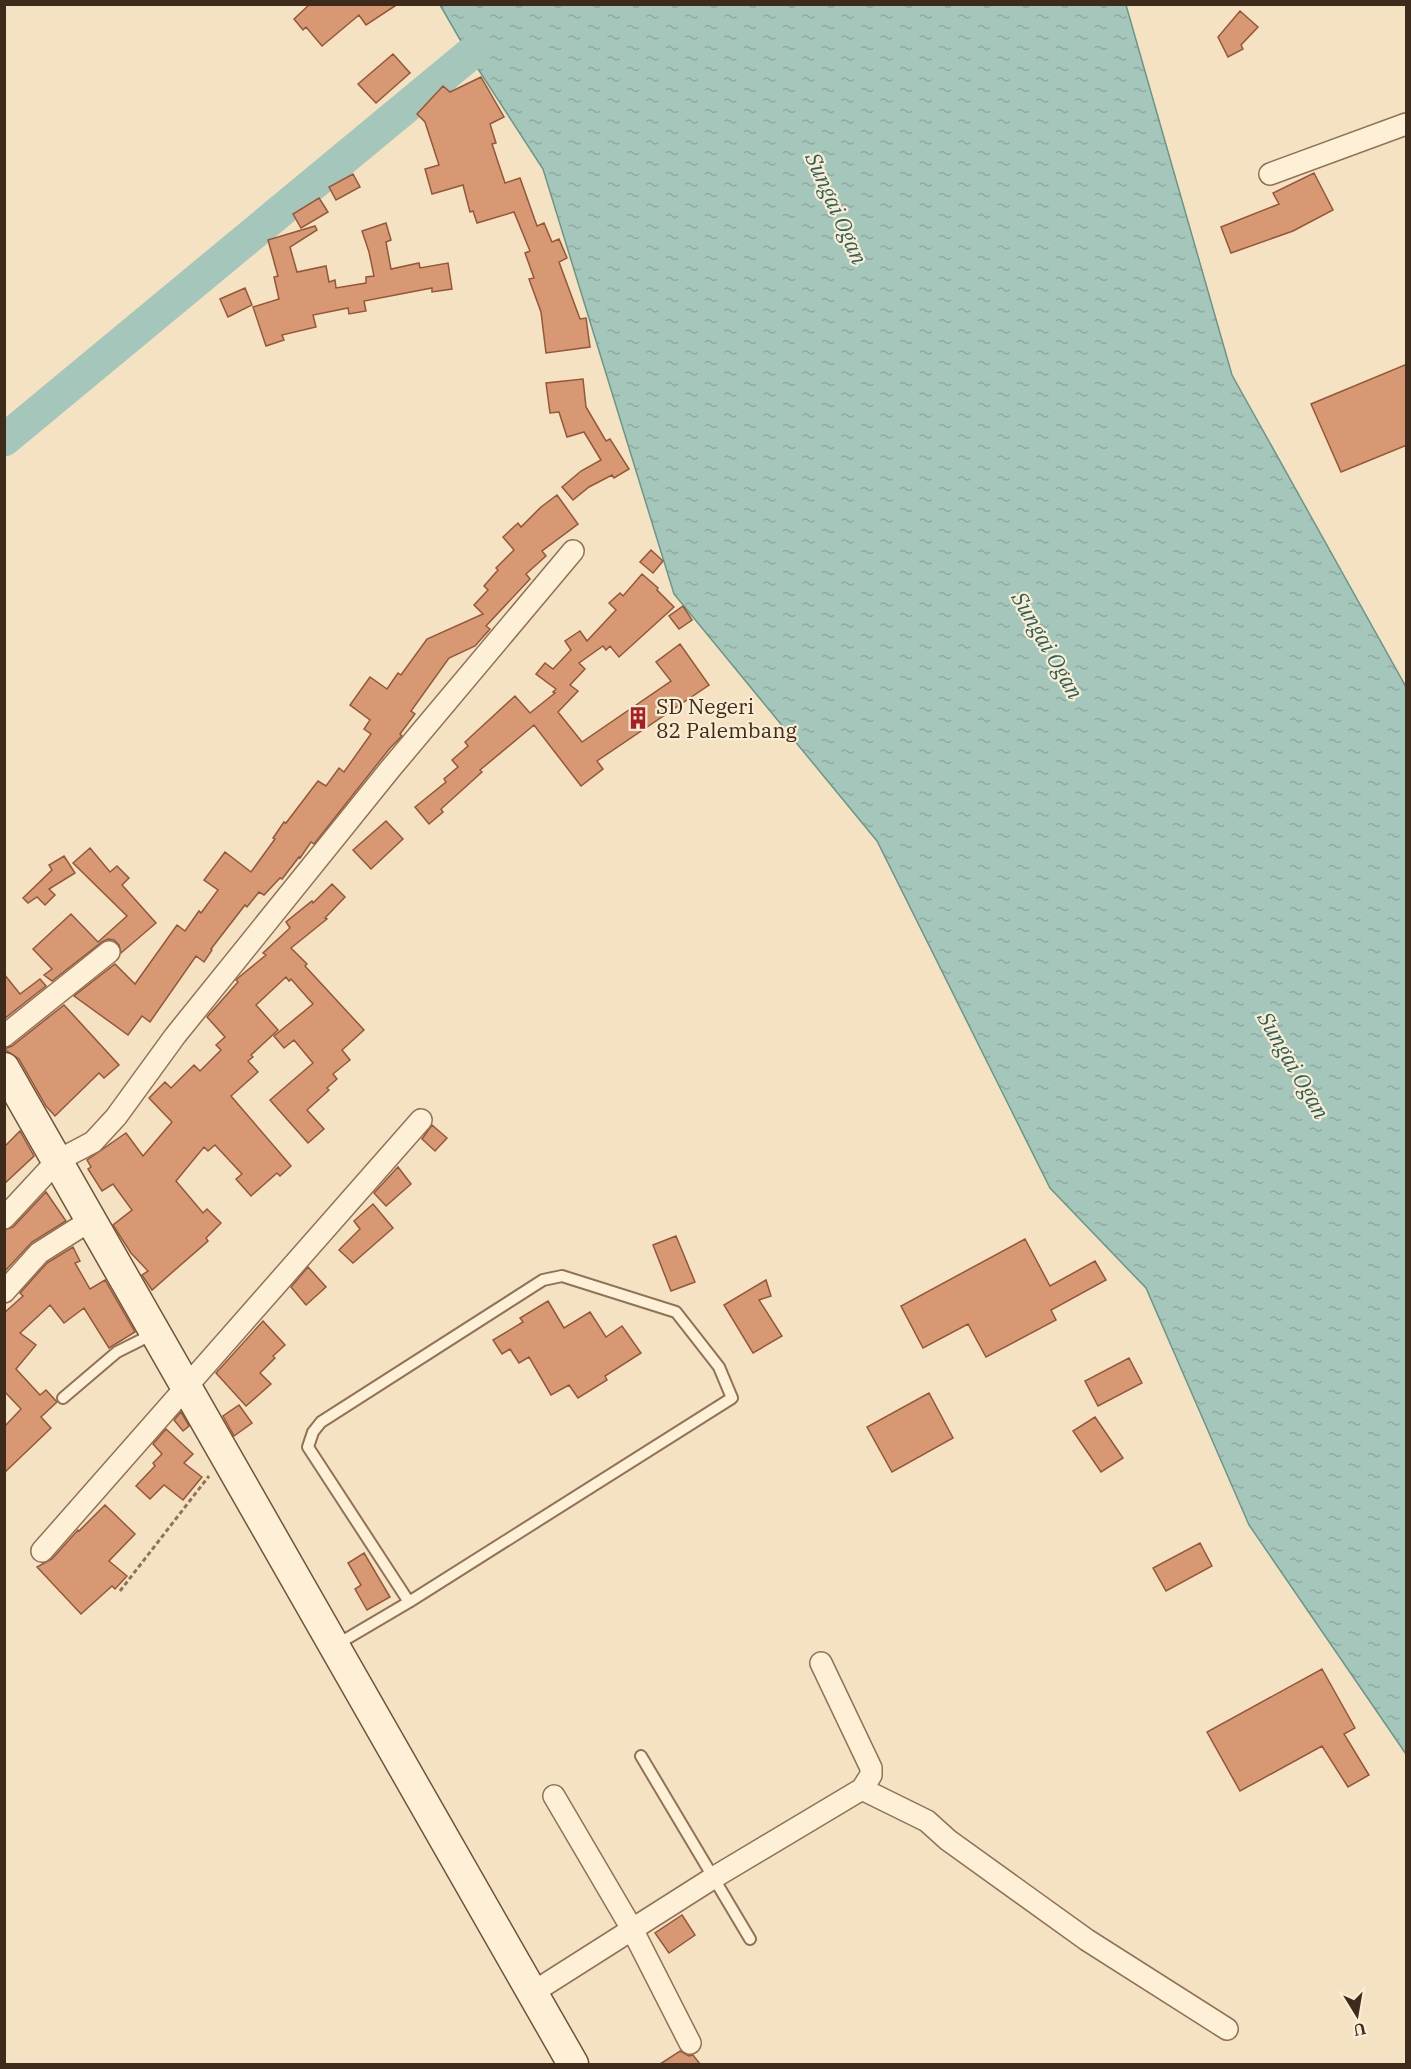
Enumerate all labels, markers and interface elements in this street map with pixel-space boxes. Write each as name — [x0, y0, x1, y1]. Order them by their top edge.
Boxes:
water label: Sungai Ogan — [799, 146, 875, 269]
water label: Sungai Ogan — [1005, 585, 1091, 705]
place label: SD Negeri 82 Palembang — [656, 692, 798, 744]
building icon: SD Negeri 82 Palembang — [625, 705, 651, 731]
water label: Sungai Ogan — [1251, 1005, 1337, 1125]
north arrow — [1327, 1985, 1387, 2045]
text: U — [1352, 2019, 1368, 2041]

